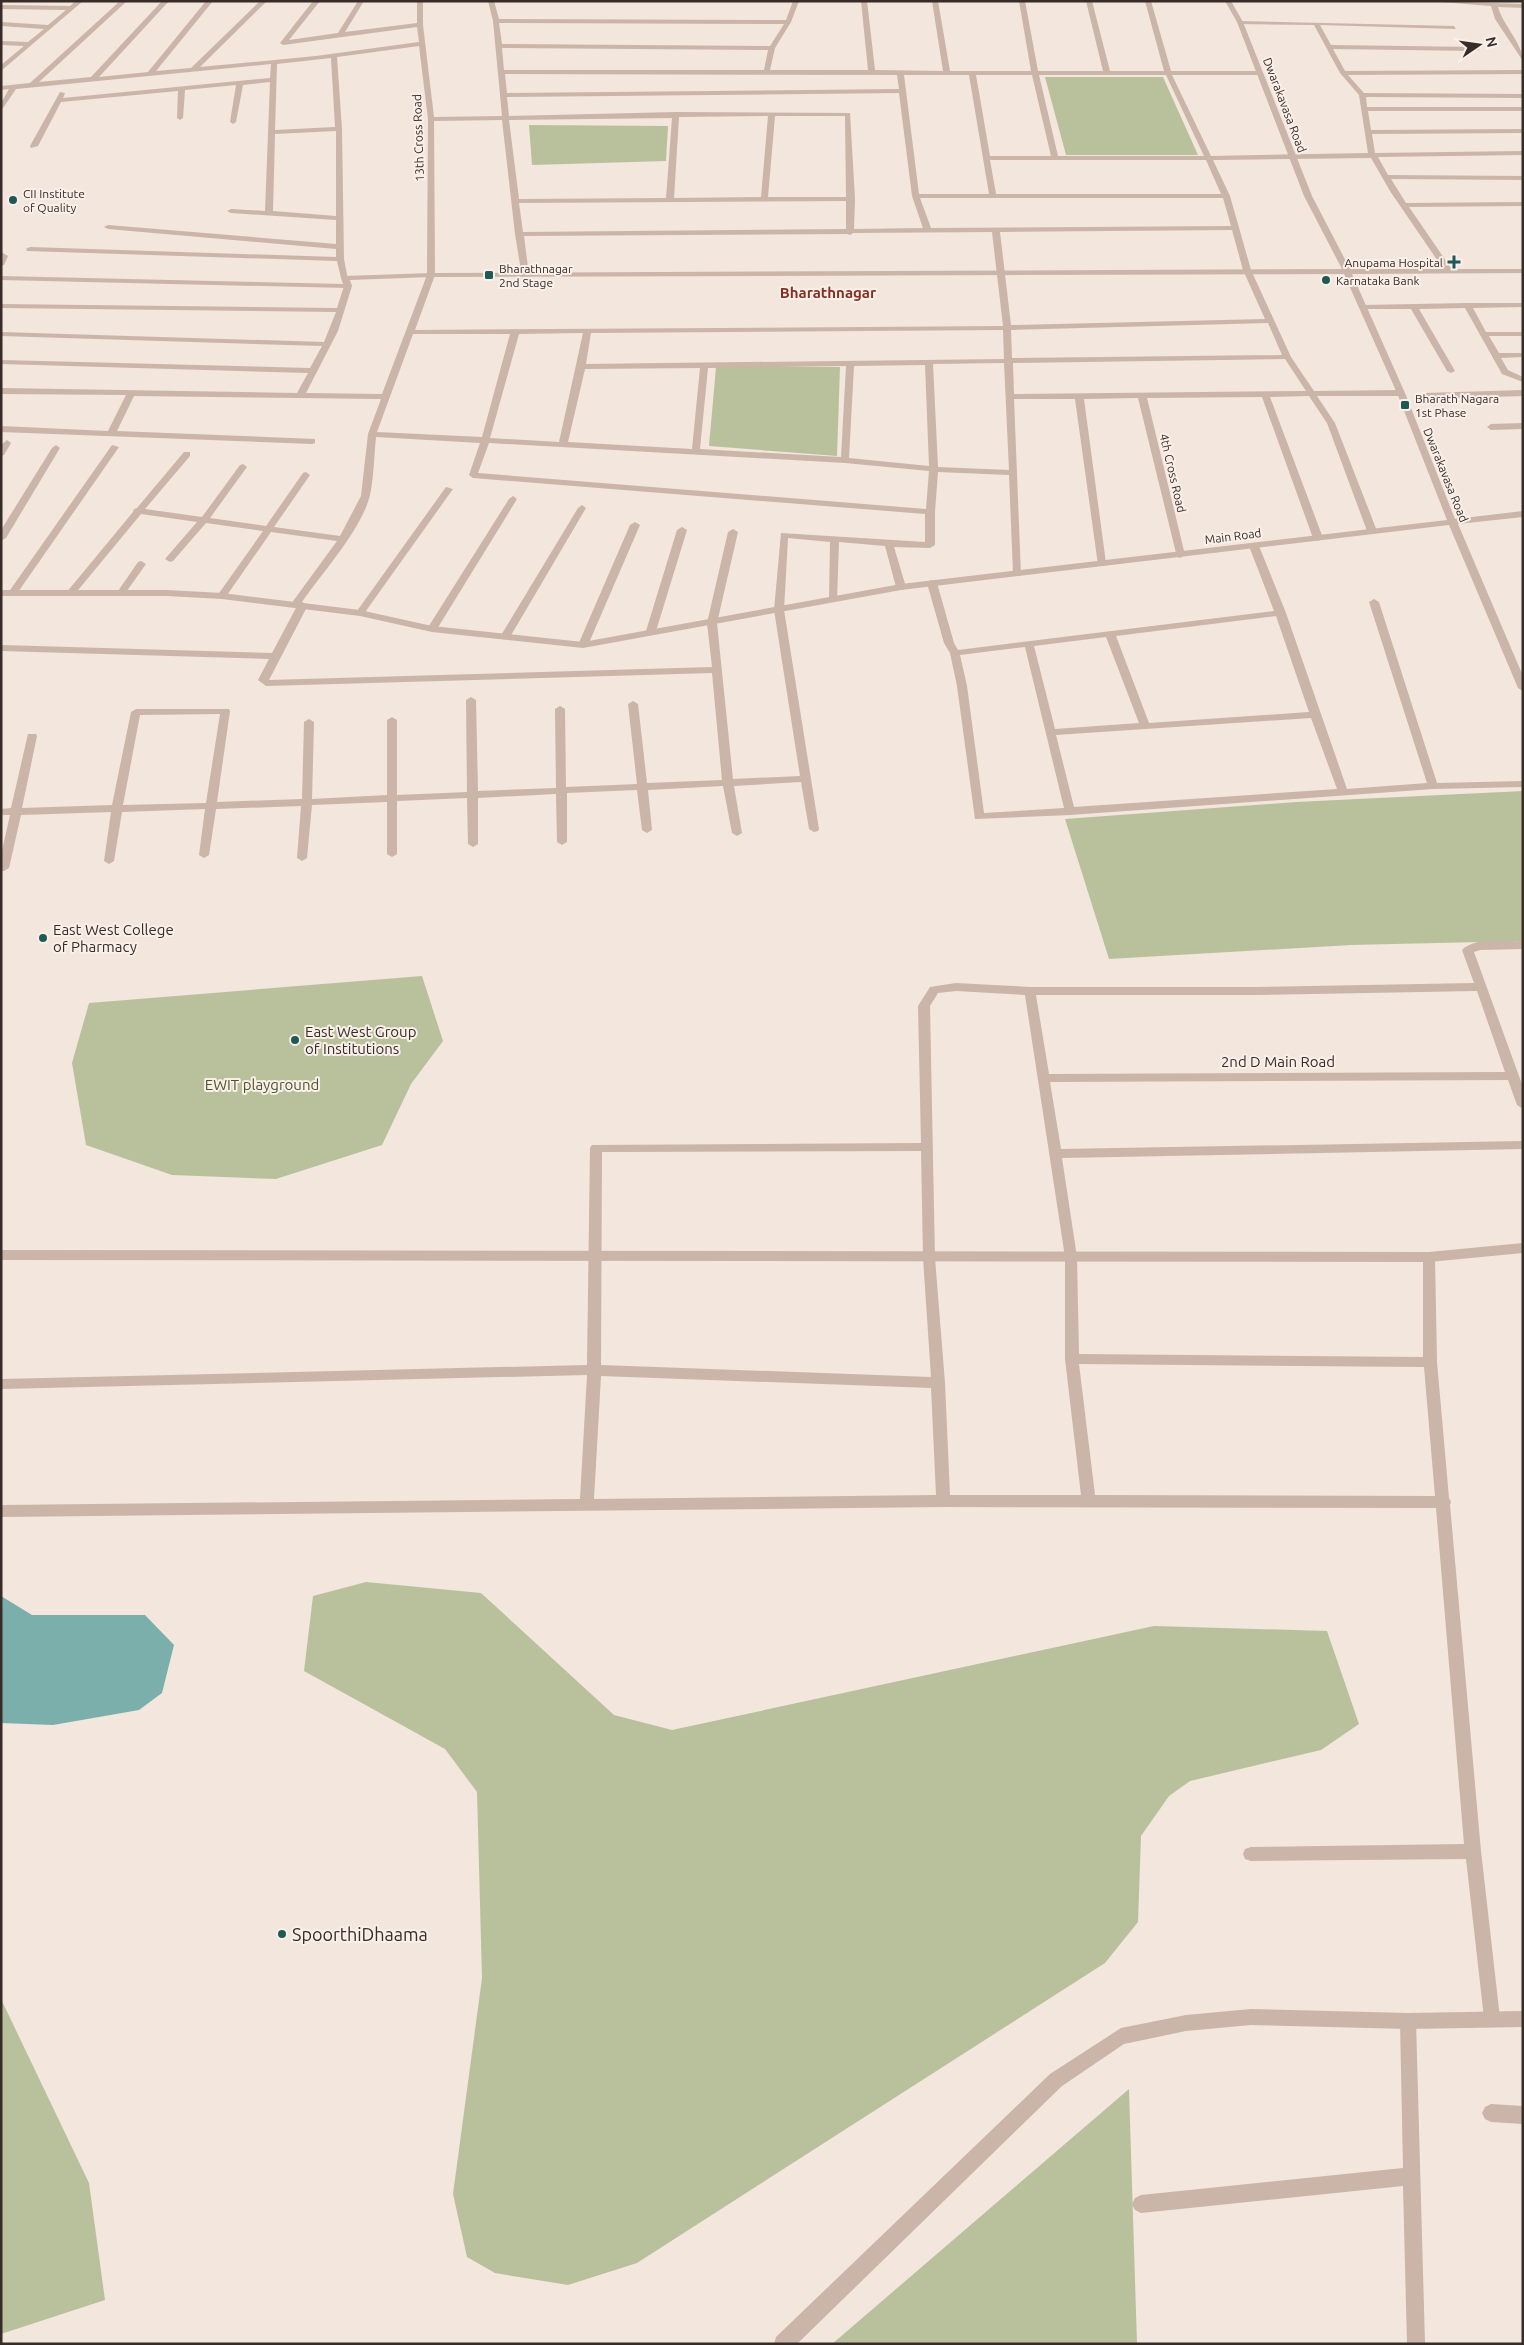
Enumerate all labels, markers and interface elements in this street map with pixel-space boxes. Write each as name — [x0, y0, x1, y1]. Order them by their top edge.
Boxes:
north arrow — [1454, 20, 1504, 70]
text: N — [1483, 35, 1501, 49]
street label: Dwarakavasa Road — [1261, 56, 1309, 154]
street label: 13th Cross Road — [410, 94, 426, 182]
place label: CII Institute of Quality — [23, 187, 85, 214]
marker: CII Institute of Quality — [7, 194, 19, 206]
marker: Anupama Hospital — [1447, 255, 1461, 269]
place label: Anupama Hospital — [1345, 256, 1443, 269]
place label: Bharathnagar 2nd Stage — [499, 262, 573, 289]
marker: Bharathnagar 2nd Stage — [483, 269, 495, 281]
marker: Karnataka Bank — [1320, 274, 1332, 286]
place label: Karnataka Bank — [1336, 274, 1420, 287]
district label: Bharathnagar — [780, 284, 877, 301]
place label: Bharath Nagara 1st Phase — [1415, 392, 1499, 419]
marker: Bharath Nagara 1st Phase — [1399, 399, 1411, 411]
street label: Dwarakavasa Road — [1421, 426, 1471, 524]
street label: 4th Cross Road — [1158, 432, 1188, 514]
street label: Main Road — [1204, 526, 1262, 546]
place label: East West College of Pharmacy — [53, 921, 174, 955]
marker: East West College of Pharmacy — [37, 932, 49, 944]
place label: East West Group of Institutions — [305, 1023, 416, 1057]
marker: East West Group of Institutions — [289, 1034, 301, 1046]
street label: 2nd D Main Road — [1221, 1053, 1335, 1070]
park label: EWIT playground — [205, 1076, 319, 1093]
place label: SpoorthiDhaama — [292, 1924, 428, 1944]
marker: SpoorthiDhaama — [276, 1928, 288, 1940]

